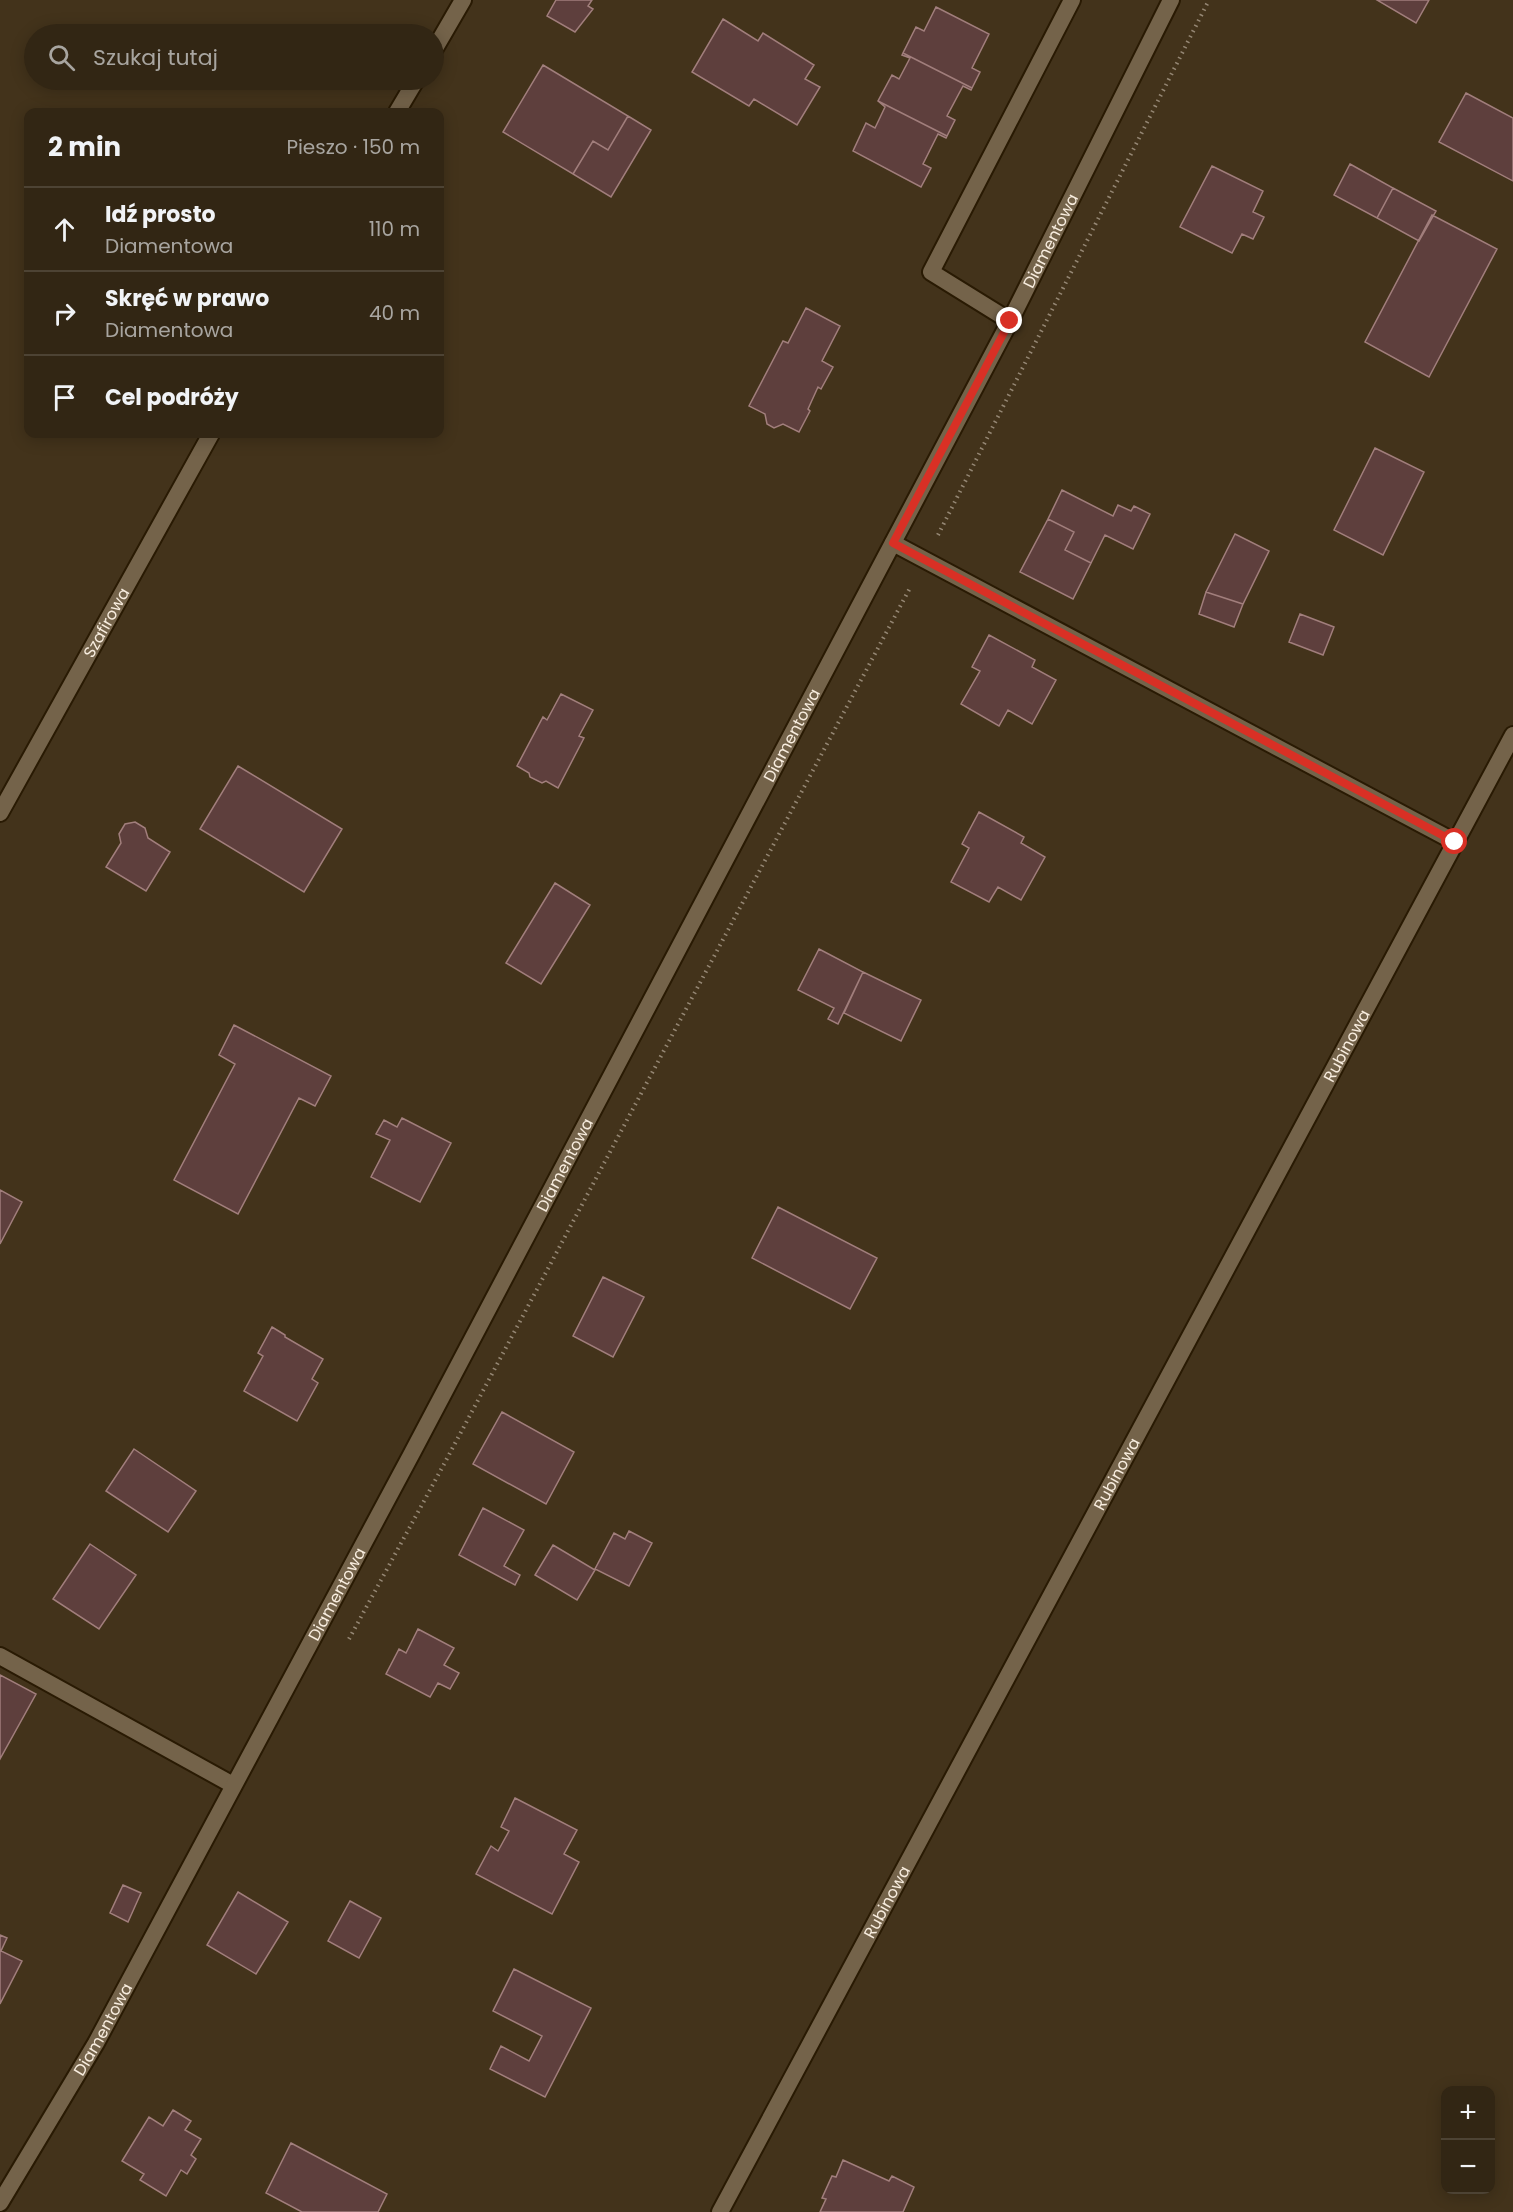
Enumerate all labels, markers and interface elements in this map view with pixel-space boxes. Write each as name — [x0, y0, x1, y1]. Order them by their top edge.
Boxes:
search box — [24, 24, 444, 90]
icon: search — [45, 41, 78, 74]
text: Szukaj tutaj — [93, 42, 218, 73]
text: 2 min — [48, 129, 121, 165]
text: Pieszo · 150 m — [286, 133, 420, 161]
street label: Diamentowa — [1017, 190, 1084, 292]
text: Idź prosto — [105, 199, 216, 230]
icon: ahead — [48, 213, 81, 246]
text: 110 m — [369, 215, 420, 243]
text: Diamentowa — [105, 232, 233, 260]
text: Skręć w prawo — [105, 283, 269, 314]
icon: right — [48, 297, 81, 330]
text: 40 m — [369, 299, 420, 327]
route end — [996, 307, 1022, 333]
text: Diamentowa — [105, 316, 233, 344]
icon: arrive — [48, 381, 81, 414]
text: Cel podróży — [105, 382, 239, 413]
street label: Szafirowa — [77, 583, 135, 662]
street label: Diamentowa — [757, 684, 826, 786]
route start — [1441, 828, 1467, 854]
street label: Rubinowa — [1317, 1005, 1375, 1086]
street label: Diamentowa — [530, 1114, 599, 1215]
street label: Rubinowa — [1088, 1433, 1145, 1514]
street label: Diamentowa — [302, 1543, 371, 1645]
street label: Rubinowa — [858, 1862, 915, 1942]
street label: Diamentowa — [68, 1979, 138, 2080]
map controls — [1441, 2086, 1495, 2194]
button: + — [1441, 2086, 1495, 2140]
button: − — [1441, 2140, 1495, 2194]

